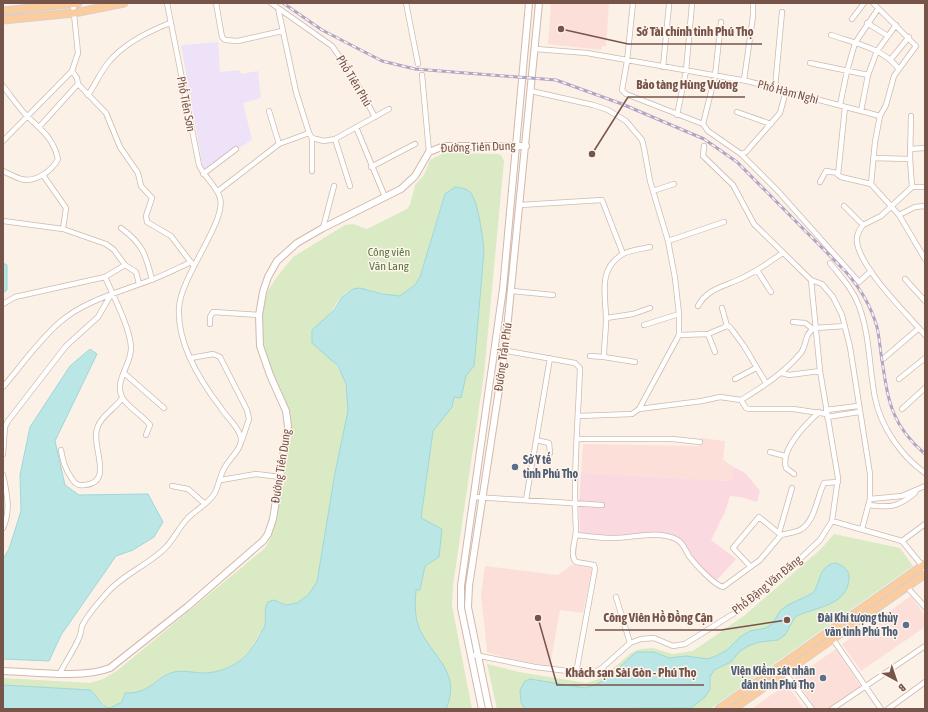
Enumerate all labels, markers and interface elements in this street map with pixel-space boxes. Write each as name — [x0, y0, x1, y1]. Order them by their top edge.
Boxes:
callout: Sở Tài chính tỉnh Phú Thọ — [628, 19, 762, 44]
text: Sở Tài chính tỉnh Phú Thọ — [636, 24, 754, 39]
street label: Phố Tiên Phú — [333, 53, 375, 109]
callout: Bảo tàng Hùng Vương — [628, 72, 745, 97]
street label: Phố Tiên Sơn — [174, 75, 198, 133]
text: Bảo tàng Hùng Vương — [636, 77, 738, 92]
street label: Phố Hàm Nghi — [756, 77, 820, 107]
street label: Đường Tiên Dung — [440, 139, 517, 155]
park label: Công viên Văn Lang — [368, 245, 410, 273]
street label: Đường Trần Phú — [491, 322, 515, 392]
street label: Đường Tiên Dung — [268, 427, 294, 504]
place label: Sở Y tế tỉnh Phú Thọ — [522, 452, 578, 481]
marker: Sở Y tế tỉnh Phú Thọ — [510, 462, 520, 472]
street label: Phố Đặng Văn Đăng — [729, 552, 805, 617]
callout: Công Viên Hồ Đồng Cận — [595, 605, 721, 630]
text: Công Viên Hồ Đồng Cận — [603, 610, 713, 625]
place label: Đài Khí tượng thủy văn tỉnh Phú Thọ — [818, 611, 898, 639]
marker: Đài Khí tượng thủy văn tỉnh Phú Thọ — [901, 620, 911, 630]
callout: Khách sạn Sài Gòn - Phú Thọ — [557, 660, 704, 685]
north arrow — [876, 660, 916, 700]
place label: Viện Kiểm sát nhân dân tỉnh Phú Thọ — [730, 663, 815, 692]
text: Khách sạn Sài Gòn - Phú Thọ — [565, 665, 697, 680]
marker: Viện Kiểm sát nhân dân tỉnh Phú Thọ — [818, 673, 828, 683]
text: B — [896, 681, 908, 694]

